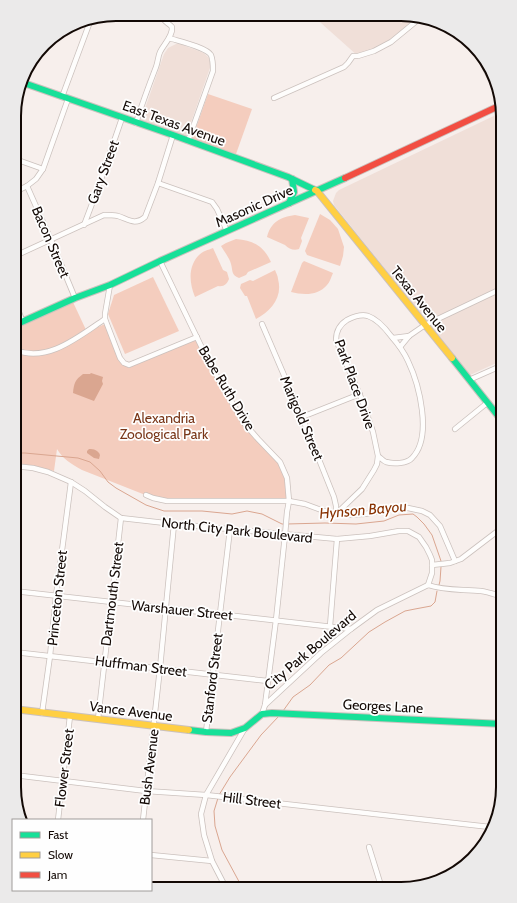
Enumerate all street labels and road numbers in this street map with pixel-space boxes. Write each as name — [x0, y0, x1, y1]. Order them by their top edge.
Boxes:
street label: East Texas Avenue — [120, 96, 228, 150]
street label: Gary Street — [83, 137, 123, 206]
street label: Masonic Drive — [212, 181, 296, 231]
street label: Bacon Street — [28, 204, 74, 281]
street label: Texas Avenue — [387, 262, 451, 336]
street label: Park Place Drive — [330, 337, 380, 431]
street label: Babe Ruth Drive — [195, 342, 259, 434]
street label: Marigold Street — [276, 373, 328, 463]
street label: North City Park Boulevard — [161, 513, 313, 547]
street label: Dartmouth Street — [97, 541, 127, 647]
street label: Princeton Street — [43, 549, 71, 647]
street label: Warshauer Street — [130, 596, 234, 624]
street label: City Park Boulevard — [260, 606, 360, 694]
street label: Stanford Street — [198, 632, 226, 724]
street label: Huffman Street — [94, 651, 188, 681]
street label: Georges Lane — [342, 695, 424, 717]
street label: Vance Avenue — [88, 697, 174, 725]
street label: Flower Street — [50, 727, 78, 808]
street label: Bush Avenue — [135, 728, 163, 806]
street label: Hill Street — [222, 788, 282, 813]

